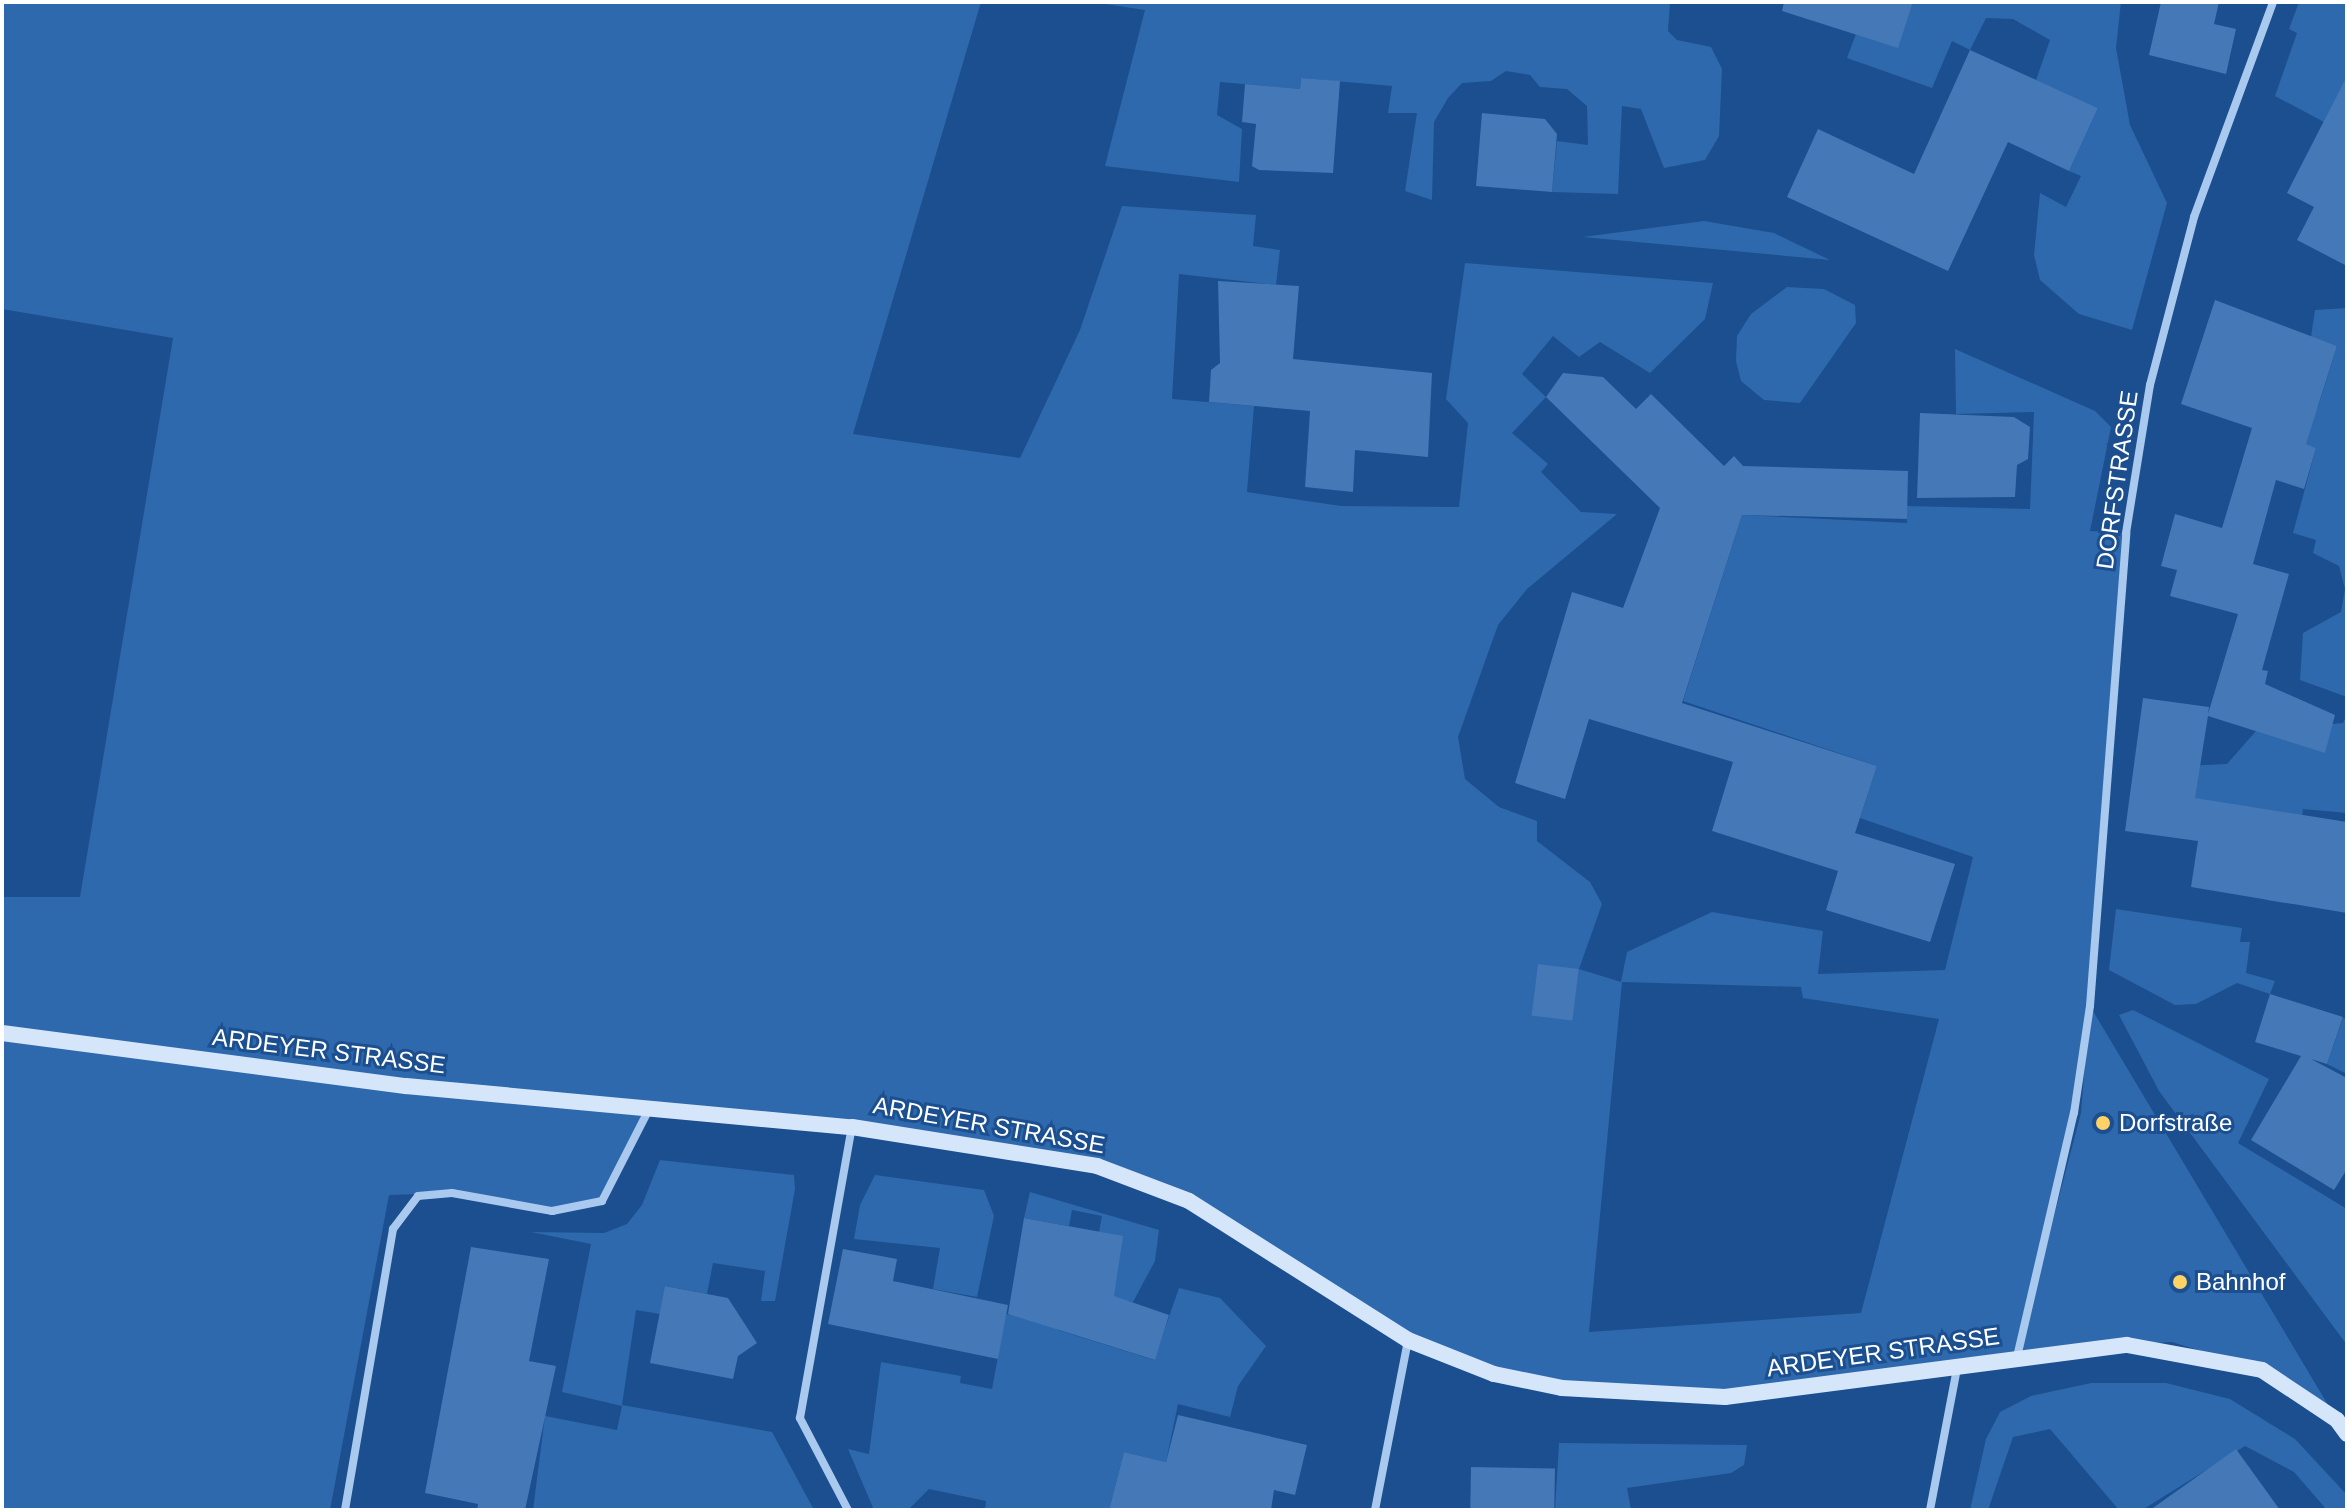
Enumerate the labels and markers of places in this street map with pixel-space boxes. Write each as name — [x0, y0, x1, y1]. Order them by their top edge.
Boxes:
place label: Dorfstraße — [2119, 1109, 2232, 1137]
marker: Dorfstraße — [2094, 1114, 2112, 1132]
place label: Bahnhof — [2196, 1268, 2285, 1296]
marker: Bahnhof — [2171, 1273, 2189, 1291]

